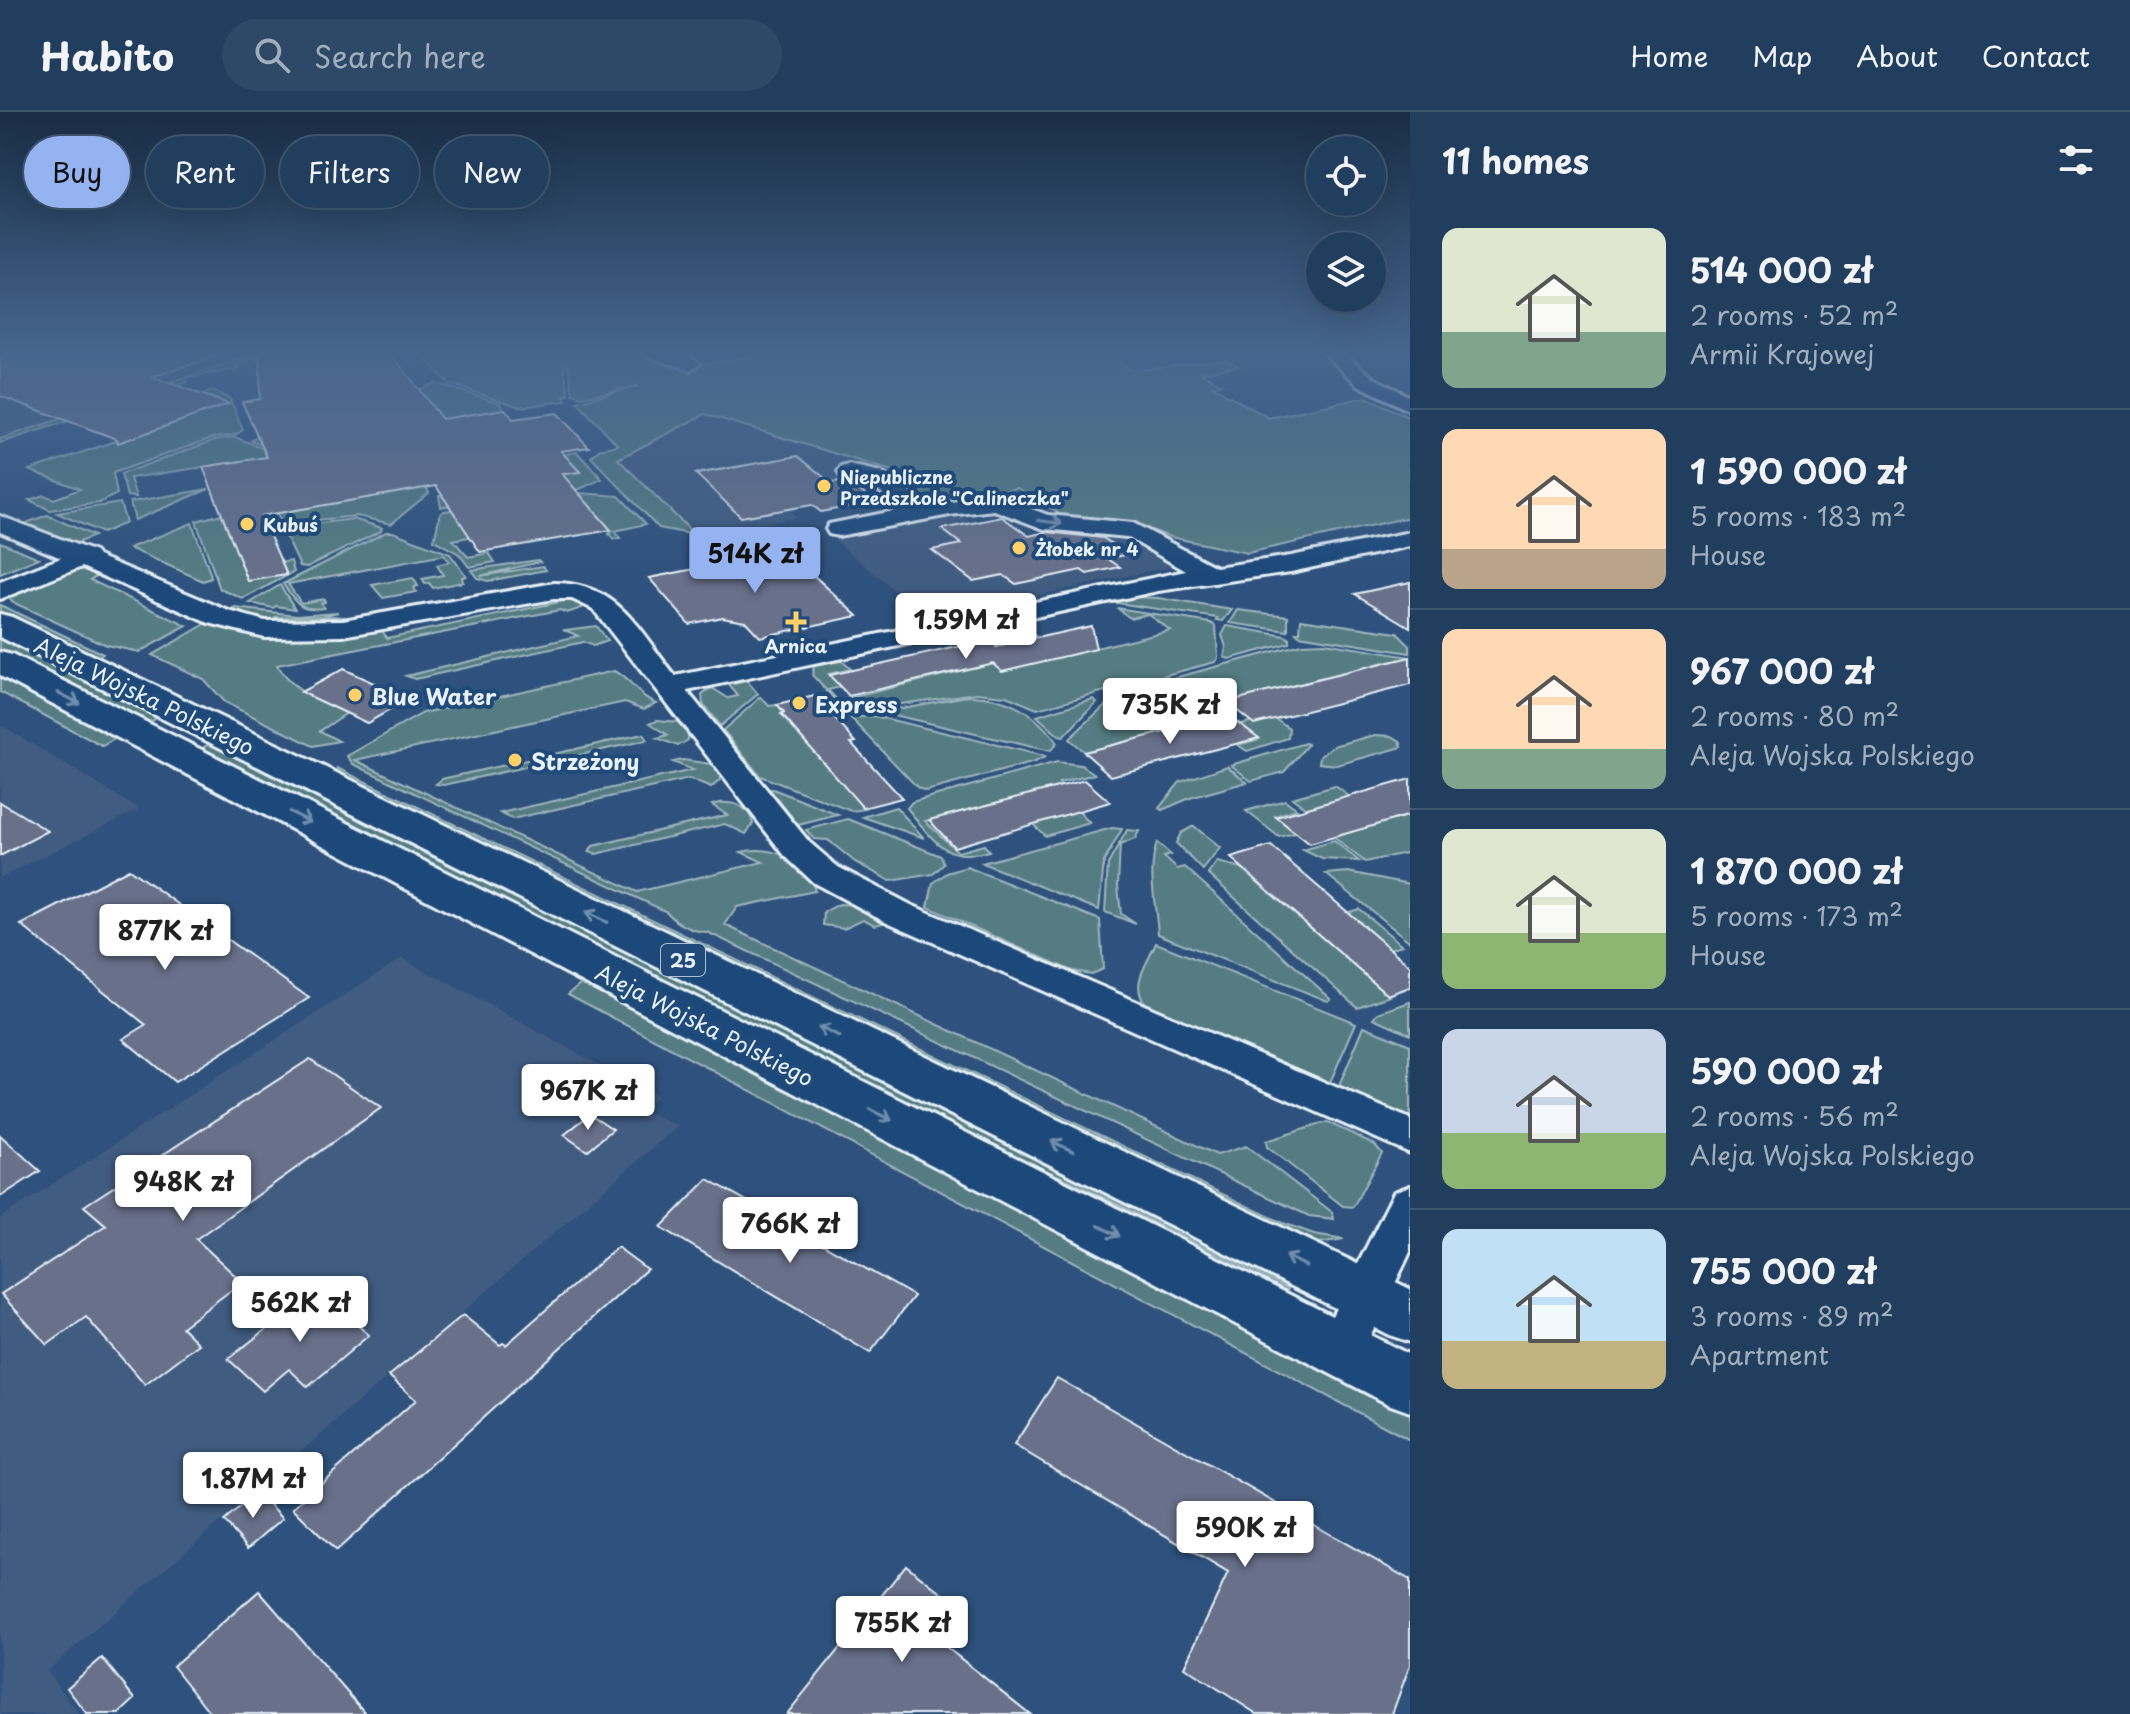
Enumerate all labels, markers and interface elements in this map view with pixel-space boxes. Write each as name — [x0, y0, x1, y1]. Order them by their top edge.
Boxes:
search box — [222, 19, 782, 91]
text: Habito — [40, 27, 174, 84]
icon: search — [250, 33, 294, 77]
text: Search here — [314, 33, 486, 78]
text: Home — [1630, 34, 1708, 77]
text: Map — [1752, 34, 1812, 77]
text: About — [1856, 34, 1938, 77]
text: Contact — [1982, 34, 2090, 77]
text: 11 homes — [1442, 134, 1589, 186]
chip: Buy — [24, 136, 130, 208]
chip: Rent — [146, 136, 264, 208]
chip: Filters — [280, 136, 419, 208]
chip: New — [435, 136, 549, 208]
map controls — [1306, 136, 1386, 312]
button: locate — [1306, 136, 1386, 216]
icon: filters — [2054, 138, 2098, 182]
button: layers — [1306, 232, 1386, 312]
text: 514 000 zł — [1690, 243, 1872, 295]
icon: home — [1506, 260, 1602, 356]
text: 2 rooms · 52 m² — [1690, 295, 1898, 334]
text: Armii Krajowej — [1690, 334, 1874, 373]
text: 1 590 000 zł — [1690, 444, 1906, 496]
icon: home — [1506, 461, 1602, 557]
place label: Niepubliczne Przedszkole "Calineczka" — [840, 463, 1069, 511]
marker: Niepubliczne Przedszkole "Calineczka" — [815, 477, 833, 495]
text: 5 rooms · 183 m² — [1690, 496, 1906, 535]
place label: Kubuś — [263, 511, 318, 538]
marker: Kubuś — [238, 515, 256, 533]
one-way arrow — [1036, 515, 1062, 530]
pin: 514K zł — [681, 527, 829, 595]
text: 514K zł — [707, 533, 803, 572]
place label: Żłobek nr 4 — [1035, 535, 1139, 562]
text: House — [1690, 535, 1766, 574]
marker: Żłobek nr 4 — [1010, 539, 1028, 557]
pin: 1.59M zł — [883, 593, 1049, 661]
text: 1.59M zł — [913, 599, 1019, 638]
marker: Arnica — [787, 613, 805, 631]
street label: Aleja Wojska Polskiego — [30, 627, 260, 763]
place label: Arnica — [765, 632, 828, 659]
text: 967 000 zł — [1690, 644, 1873, 696]
icon: home — [1506, 661, 1602, 757]
pin: 735K zł — [1096, 678, 1244, 746]
place label: Blue Water — [371, 679, 497, 712]
text: 735K zł — [1121, 684, 1219, 723]
marker: Blue Water — [346, 686, 364, 704]
place label: Express — [815, 687, 898, 720]
one-way arrow — [57, 691, 81, 706]
marker: Express — [790, 694, 808, 712]
text: 2 rooms · 80 m² — [1690, 696, 1899, 735]
text: Aleja Wojska Polskiego — [1690, 735, 1975, 774]
place label: Strzeżony — [531, 744, 639, 777]
marker: Strzeżony — [506, 751, 524, 769]
one-way arrow — [288, 810, 312, 826]
text: 1 870 000 zł — [1690, 844, 1902, 896]
icon: home — [1506, 861, 1602, 957]
text: 5 rooms · 173 m² — [1690, 896, 1903, 935]
pin: 877K zł — [91, 904, 239, 972]
one-way arrow — [584, 909, 608, 924]
text: 877K zł — [117, 910, 213, 949]
text: House — [1690, 935, 1766, 974]
road number: 25 — [661, 944, 705, 976]
street label: Aleja Wojska Polskiego — [590, 955, 820, 1093]
one-way arrow — [817, 1023, 841, 1039]
text: 590 000 zł — [1690, 1044, 1881, 1096]
icon: home — [1506, 1061, 1602, 1157]
pin: 967K zł — [514, 1064, 662, 1132]
text: 967K zł — [540, 1070, 636, 1109]
text: 2 rooms · 56 m² — [1690, 1096, 1899, 1135]
one-way arrow — [868, 1107, 892, 1123]
text: Aleja Wojska Polskiego — [1690, 1135, 1975, 1174]
one-way arrow — [1051, 1138, 1075, 1153]
pin: 948K zł — [109, 1155, 257, 1223]
text: 948K zł — [133, 1161, 233, 1200]
pin: 766K zł — [716, 1197, 864, 1265]
text: 766K zł — [741, 1203, 839, 1242]
one-way arrow — [1096, 1224, 1120, 1240]
text: 755 000 zł — [1690, 1244, 1876, 1296]
one-way arrow — [1284, 1253, 1308, 1268]
icon: home — [1506, 1261, 1602, 1357]
pin: 562K zł — [226, 1276, 374, 1344]
text: 562K zł — [250, 1282, 350, 1321]
text: 3 rooms · 89 m² — [1690, 1296, 1894, 1335]
text: Apartment — [1690, 1335, 1829, 1374]
pin: 1.87M zł — [170, 1452, 336, 1520]
text: 1.87M zł — [201, 1458, 305, 1497]
pin: 590K zł — [1171, 1501, 1319, 1569]
text: 590K zł — [1195, 1507, 1295, 1546]
pin: 755K zł — [828, 1596, 976, 1664]
text: 755K zł — [854, 1602, 950, 1641]

